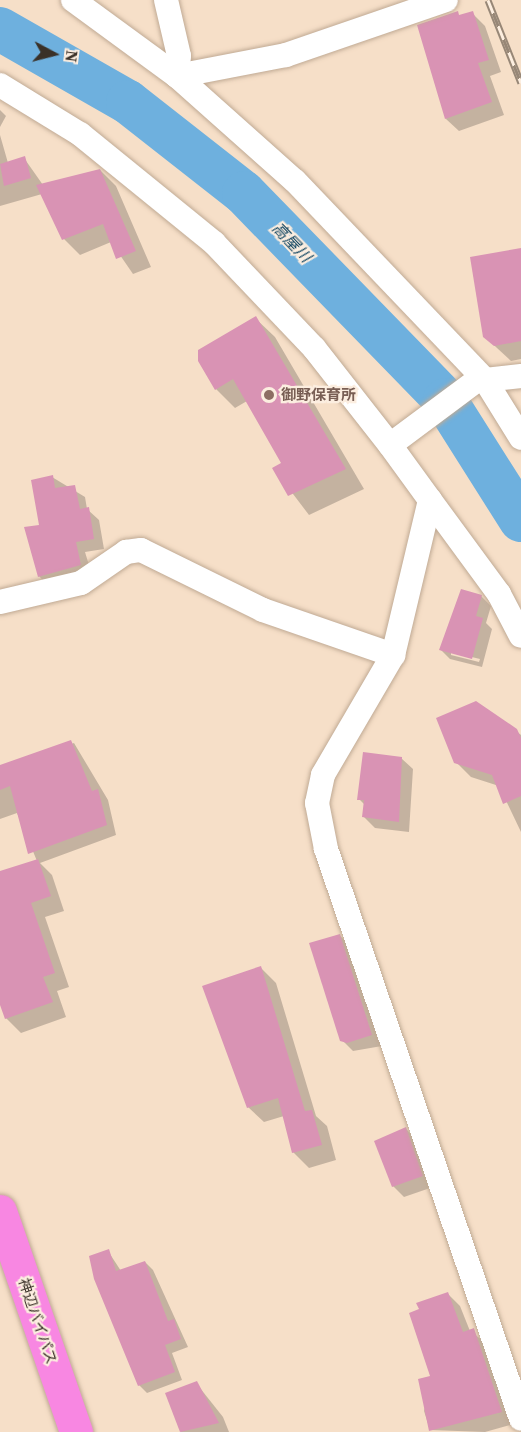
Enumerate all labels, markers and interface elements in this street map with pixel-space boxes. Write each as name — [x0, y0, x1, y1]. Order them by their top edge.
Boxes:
north arrow — [24, 24, 84, 84]
text: N — [60, 49, 83, 63]
water label: 高屋川 — [268, 218, 316, 266]
place label: 御野保育所 — [281, 386, 356, 404]
marker: 御野保育所 — [262, 388, 276, 402]
street label: 神辺バイパス — [15, 1276, 61, 1366]

